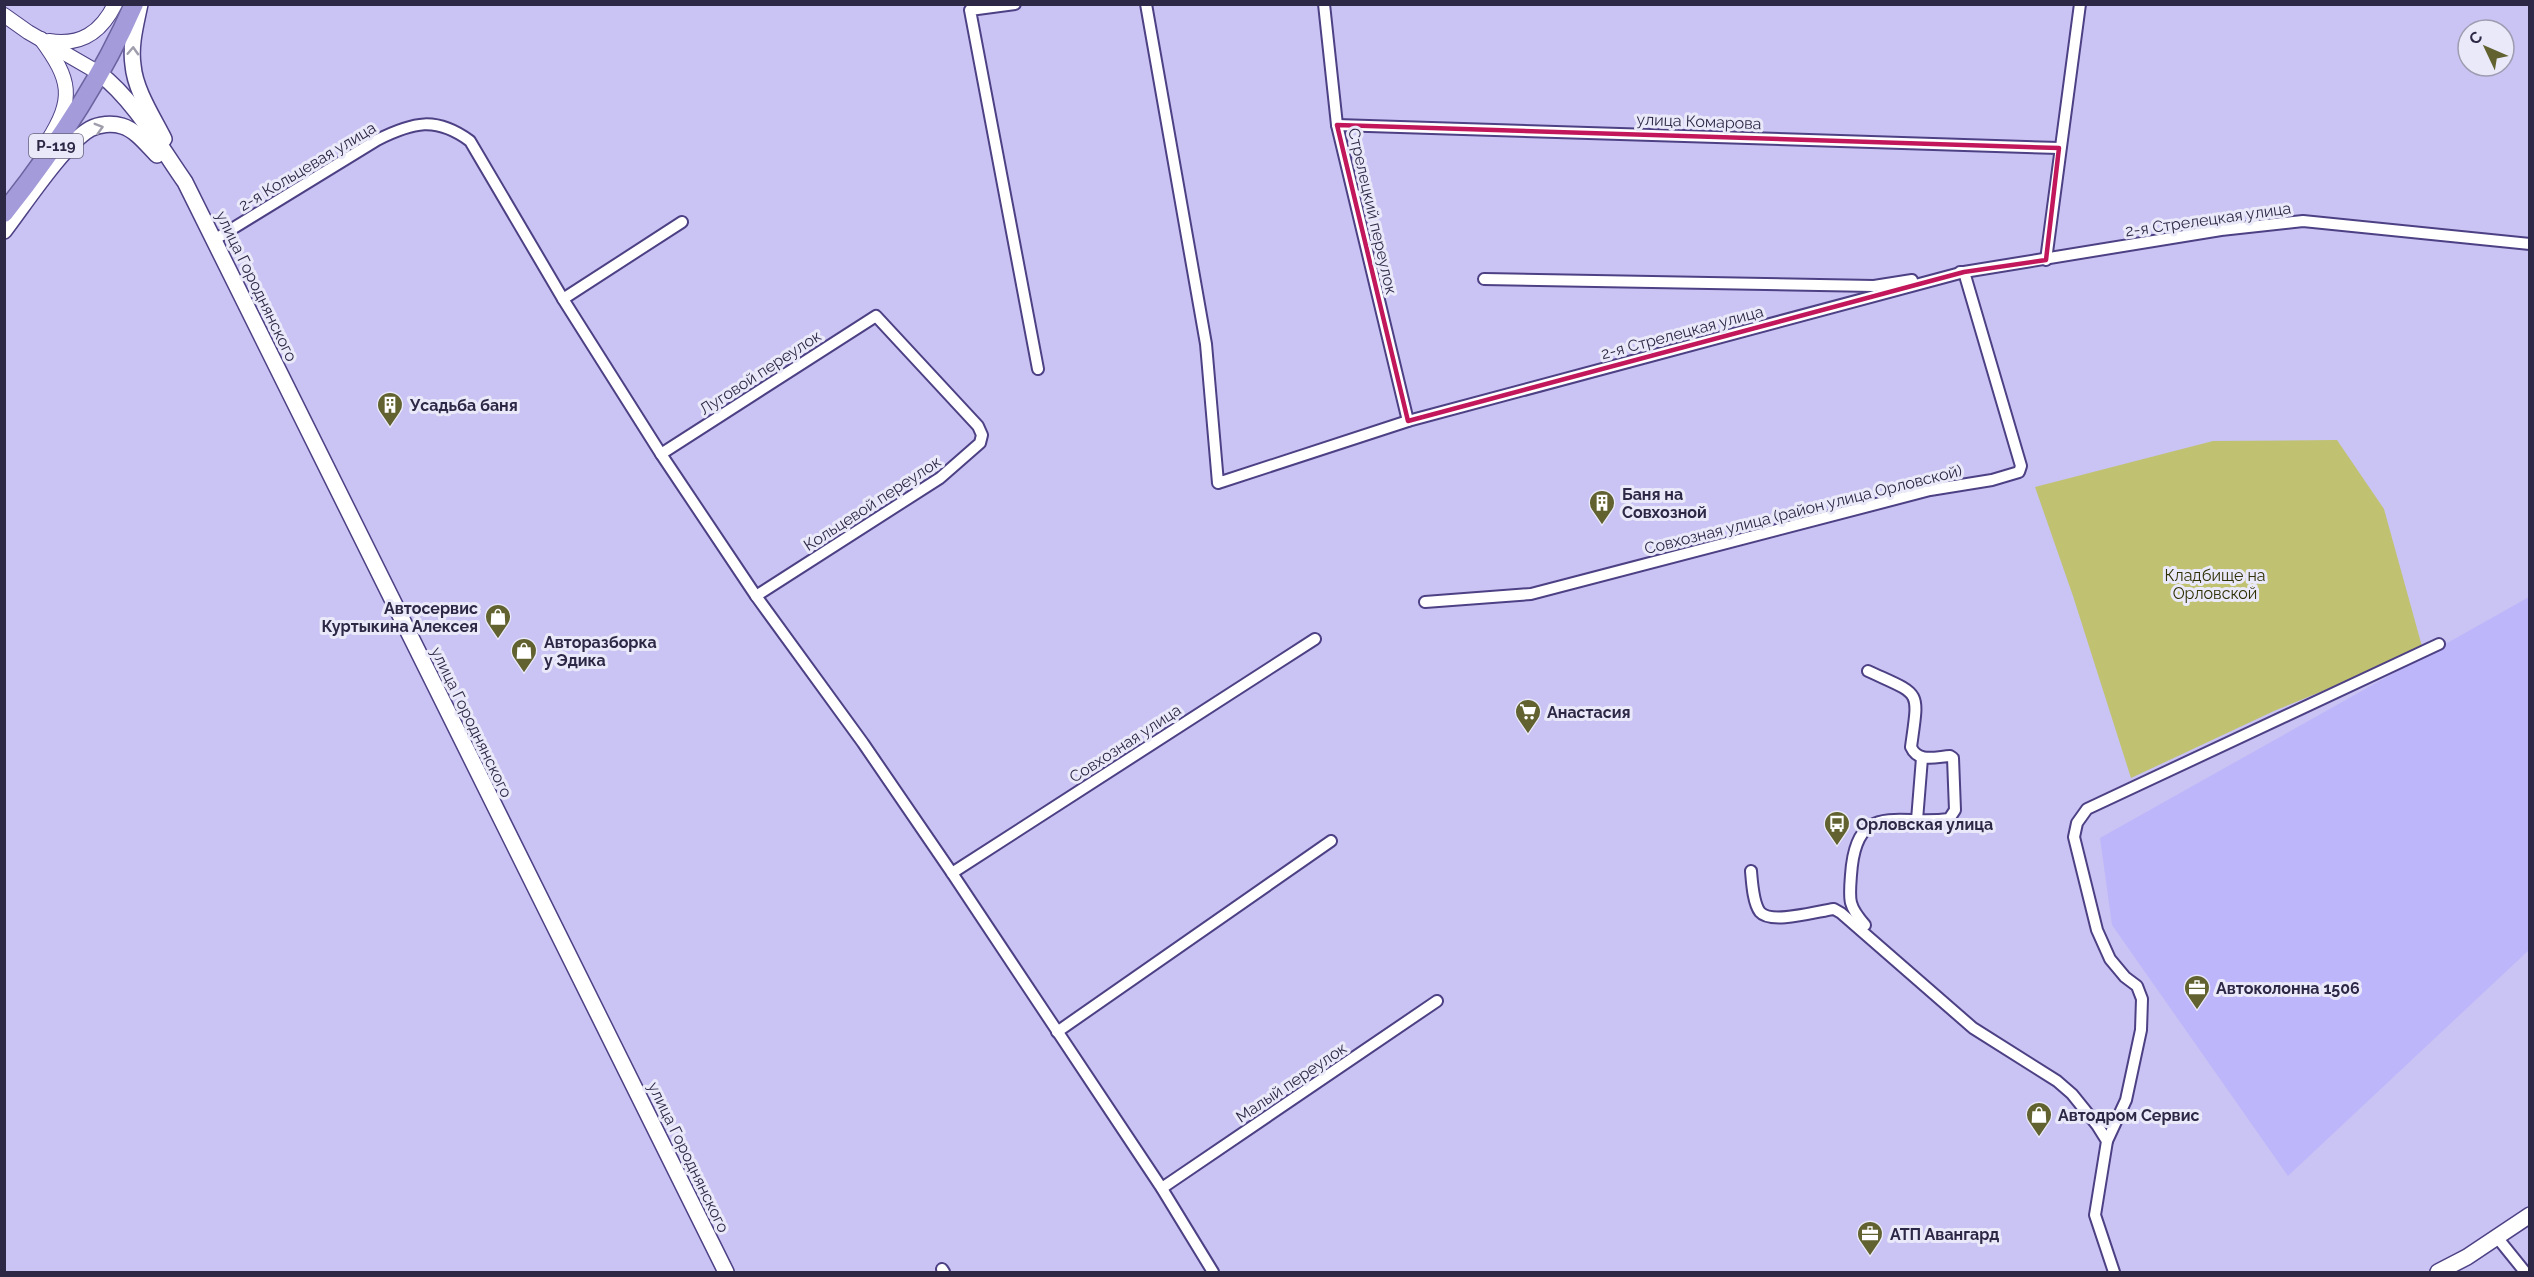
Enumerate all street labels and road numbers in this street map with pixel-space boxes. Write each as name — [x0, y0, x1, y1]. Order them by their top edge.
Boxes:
street label: улица Комарова — [1636, 110, 1762, 133]
street label: 2-я Кольцевая улица — [235, 118, 379, 215]
street label: Стрелецкий переулок — [1344, 126, 1401, 296]
road number: Р-119 — [29, 134, 83, 158]
street label: 2-я Стрелецкая улица — [2124, 198, 2292, 241]
street label: улица Городнянского — [212, 208, 301, 365]
street label: 2-я Стрелецкая улица — [1599, 302, 1765, 363]
street label: Луговой переулок — [696, 326, 825, 419]
street label: Кольцевой переулок — [800, 452, 944, 555]
street label: Совхозная улица (район улица Орловской) — [1642, 461, 1964, 558]
street label: улица Городнянского — [427, 644, 516, 801]
street label: Совхозная улица — [1066, 700, 1185, 787]
street label: Малый переулок — [1232, 1038, 1350, 1126]
street label: улица Городнянского — [644, 1079, 733, 1236]

